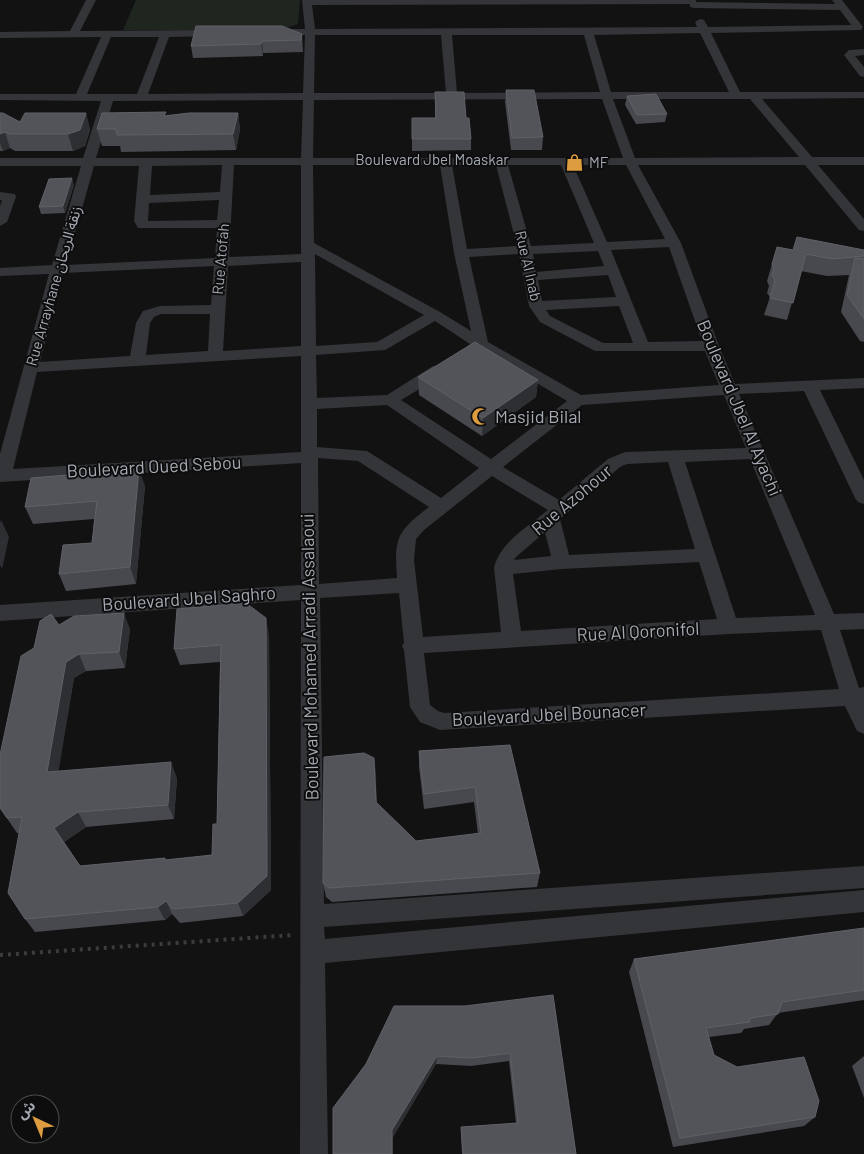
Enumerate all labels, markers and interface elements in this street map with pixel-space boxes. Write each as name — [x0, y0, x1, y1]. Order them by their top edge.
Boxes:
street label: Boulevard Jbel Moaskar — [355, 150, 509, 168]
shop icon: MF — [565, 153, 585, 173]
place label: MF — [589, 153, 609, 171]
street label: Rue Arrayhane زنقة الريحان — [22, 204, 86, 368]
street label: Rue Atofah — [208, 223, 232, 295]
street label: Rue Al Inab — [512, 229, 546, 303]
street label: Boulevard Jbel Al Ayachi — [693, 316, 787, 499]
place label: Masjid Bilal — [495, 405, 582, 427]
mosque icon: Masjid Bilal — [471, 407, 491, 427]
street label: Boulevard Oued Sebou — [66, 450, 242, 482]
street label: Rue Azohour — [527, 459, 616, 539]
street label: Boulevard Mohamed Arradi Assalaoui — [295, 513, 323, 801]
street label: Boulevard Jbel Saghro — [101, 581, 277, 615]
street label: Rue Al Qoronifol — [576, 617, 700, 645]
street label: Boulevard Jbel Bounacer — [451, 698, 647, 730]
north arrow — [10, 1094, 60, 1144]
text: ش — [13, 1097, 38, 1122]

